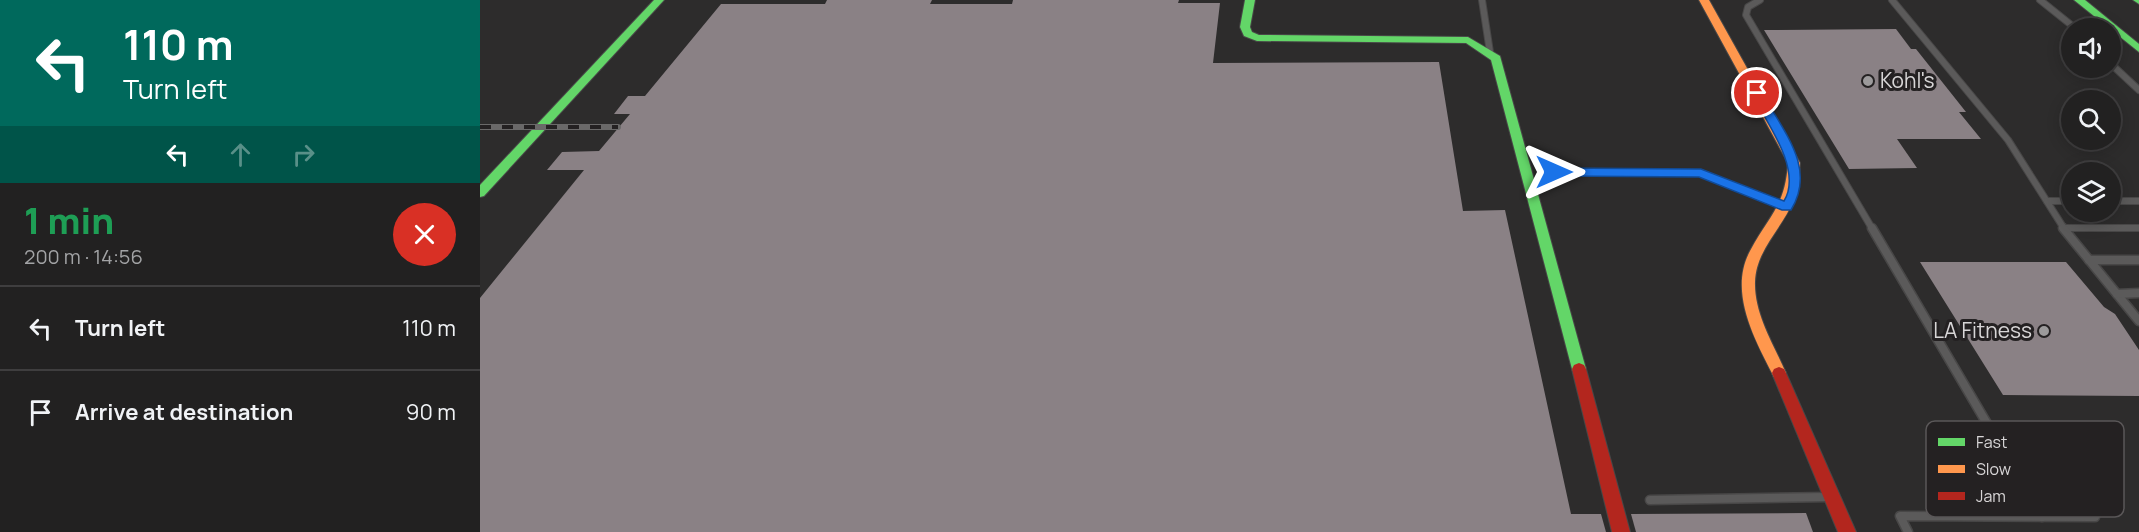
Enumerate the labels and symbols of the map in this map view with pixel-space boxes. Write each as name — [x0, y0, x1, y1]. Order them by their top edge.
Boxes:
place label: Kohl's — [1880, 66, 1935, 94]
pin — [1731, 67, 1782, 118]
marker: Kohl's — [1861, 74, 1875, 88]
position arrow — [1522, 140, 1586, 204]
place label: LA Fitness — [1933, 316, 2032, 344]
marker: LA Fitness — [2037, 324, 2051, 338]
legend — [1926, 421, 2124, 517]
text: Fast — [1976, 431, 2007, 453]
text: Slow — [1976, 458, 2011, 480]
text: Jam — [1976, 485, 2006, 507]

